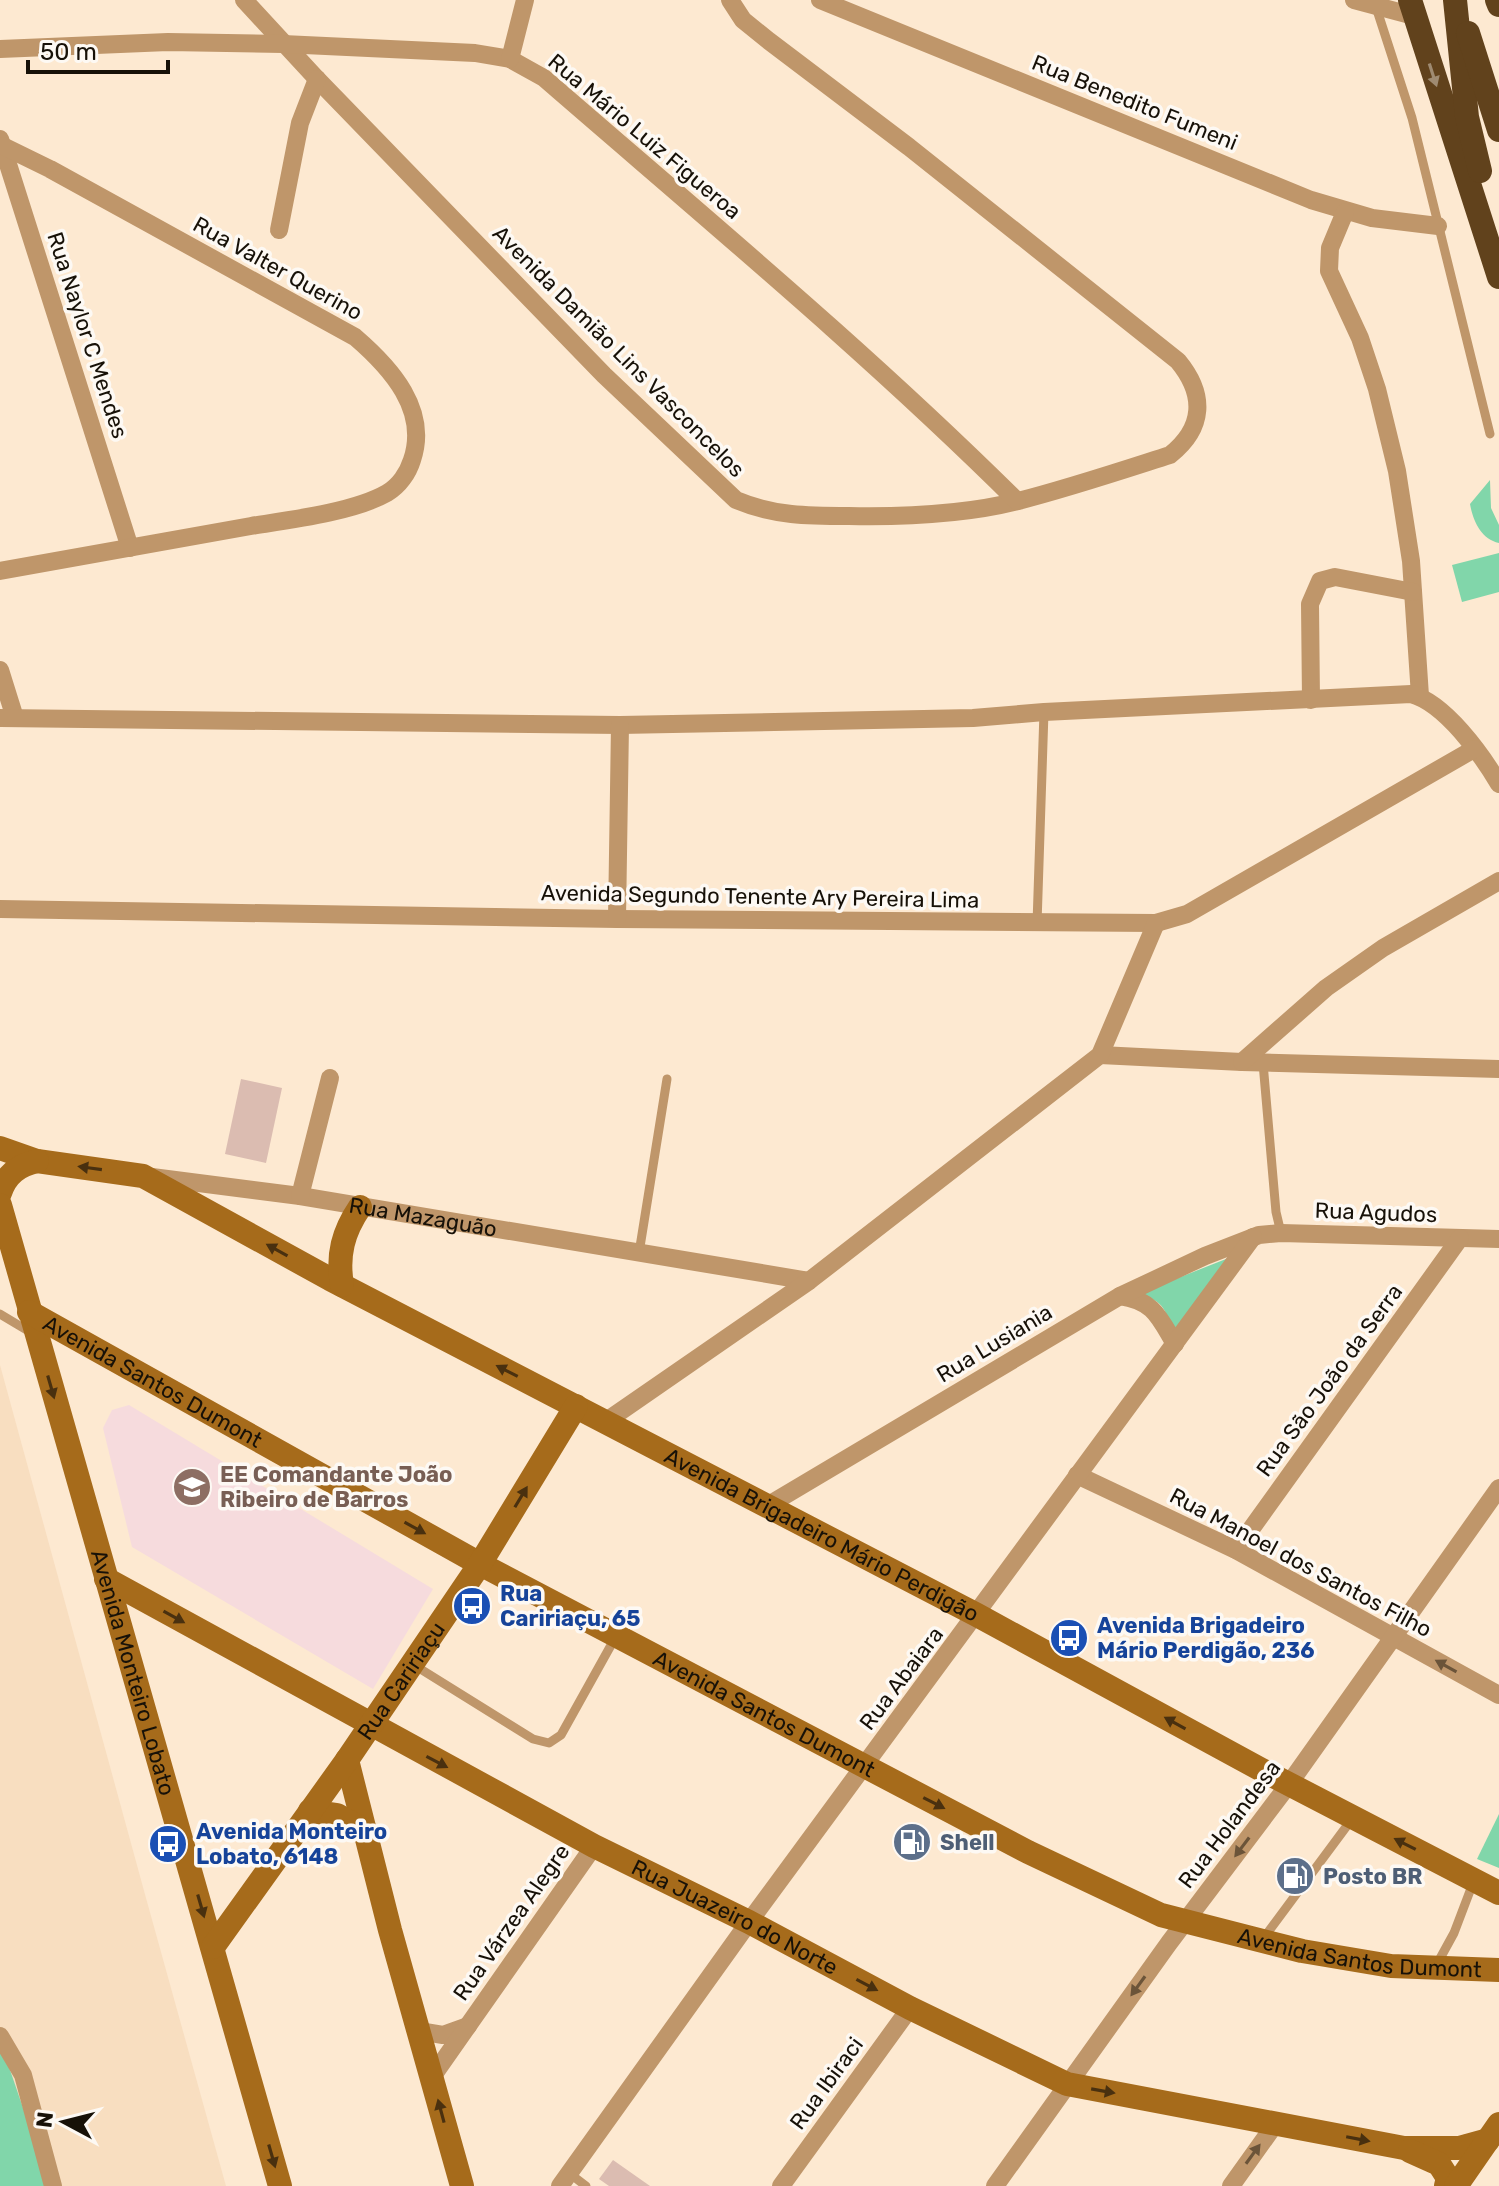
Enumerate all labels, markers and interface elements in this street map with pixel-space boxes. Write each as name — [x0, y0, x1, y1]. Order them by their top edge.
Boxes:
scale bar — [28, 24, 168, 74]
text: 50 m — [40, 38, 97, 66]
street label: Rua Mário Luiz Figueroa — [543, 48, 747, 225]
street label: Rua Benedito Fumeni — [1028, 49, 1242, 156]
one-way arrow — [1428, 63, 1440, 87]
street label: Rua Valter Querino — [188, 211, 367, 326]
street label: Avenida Damião Lins Vasconcelos — [487, 220, 750, 483]
street label: Rua Naylor C Mendes — [41, 228, 134, 442]
street label: Avenida Segundo Tenente Ary Pereira Lima — [541, 879, 979, 914]
one-way arrow — [77, 1161, 102, 1174]
street label: Rua Mazaguão — [347, 1191, 499, 1243]
street label: Rua Agudos — [1314, 1197, 1438, 1228]
one-way arrow — [265, 1243, 288, 1257]
street label: Rua São João da Serra — [1251, 1279, 1408, 1482]
street label: Rua Lusiania — [932, 1298, 1057, 1388]
street label: Avenida Santos Dumont — [38, 1310, 267, 1454]
one-way arrow — [496, 1364, 519, 1377]
one-way arrow — [45, 1375, 57, 1400]
street label: Avenida Brigadeiro Mário Perdigão — [660, 1442, 983, 1628]
place label: EE Comandante João Ribeiro de Barros — [220, 1461, 453, 1513]
school or university icon: EE Comandante João Ribeiro de Barros — [171, 1466, 213, 1508]
street label: Rua Manoel dos Santos Filho — [1165, 1482, 1436, 1643]
one-way arrow — [513, 1486, 527, 1508]
one-way arrow — [404, 1521, 426, 1535]
street label: Avenida Monteiro Lobato — [85, 1546, 181, 1799]
place label: Rua Caririaçu, 65 — [500, 1580, 640, 1632]
bus stop icon: Rua Caririaçu, 65 — [451, 1585, 493, 1627]
one-way arrow — [163, 1610, 185, 1624]
place label: Avenida Brigadeiro Mário Perdigão, 236 — [1097, 1612, 1315, 1664]
street label: Rua Caririaçu — [352, 1617, 451, 1745]
bus stop icon: Avenida Brigadeiro Mário Perdigão, 236 — [1048, 1617, 1090, 1659]
street label: Rua Abaiara — [854, 1621, 949, 1735]
street label: Avenida Santos Dumont — [649, 1645, 880, 1783]
one-way arrow — [1435, 1659, 1457, 1673]
one-way arrow — [1164, 1716, 1186, 1730]
one-way arrow — [426, 1755, 449, 1768]
street label: Rua Holandesa — [1173, 1755, 1286, 1894]
one-way arrow — [922, 1796, 945, 1809]
place label: Avenida Monteiro Lobato, 6148 — [196, 1818, 387, 1870]
fuel station icon: Shell — [891, 1821, 933, 1863]
bus stop icon: Avenida Monteiro Lobato, 6148 — [147, 1823, 189, 1865]
place label: Shell — [940, 1829, 995, 1856]
one-way arrow — [1234, 1836, 1250, 1857]
one-way arrow — [1393, 1838, 1416, 1851]
street label: Rua Várzea Alegre — [447, 1839, 575, 2006]
street label: Rua Juazeiro do Norte — [627, 1854, 842, 1981]
fuel station icon: Posto BR — [1274, 1855, 1316, 1897]
place label: Posto BR — [1323, 1863, 1422, 1890]
one-way arrow — [195, 1894, 208, 1918]
street label: Avenida Santos Dumont — [1235, 1922, 1483, 1983]
one-way arrow — [1131, 1975, 1146, 1996]
one-way arrow — [855, 1978, 878, 1991]
street label: Rua Ibiraci — [784, 2032, 869, 2135]
north arrow — [24, 2082, 104, 2162]
one-way arrow — [1090, 2085, 1115, 2098]
one-way arrow — [434, 2098, 447, 2122]
text: N — [30, 2110, 59, 2129]
one-way arrow — [1346, 2133, 1371, 2146]
one-way arrow — [266, 2144, 279, 2168]
one-way arrow — [1245, 2144, 1260, 2165]

